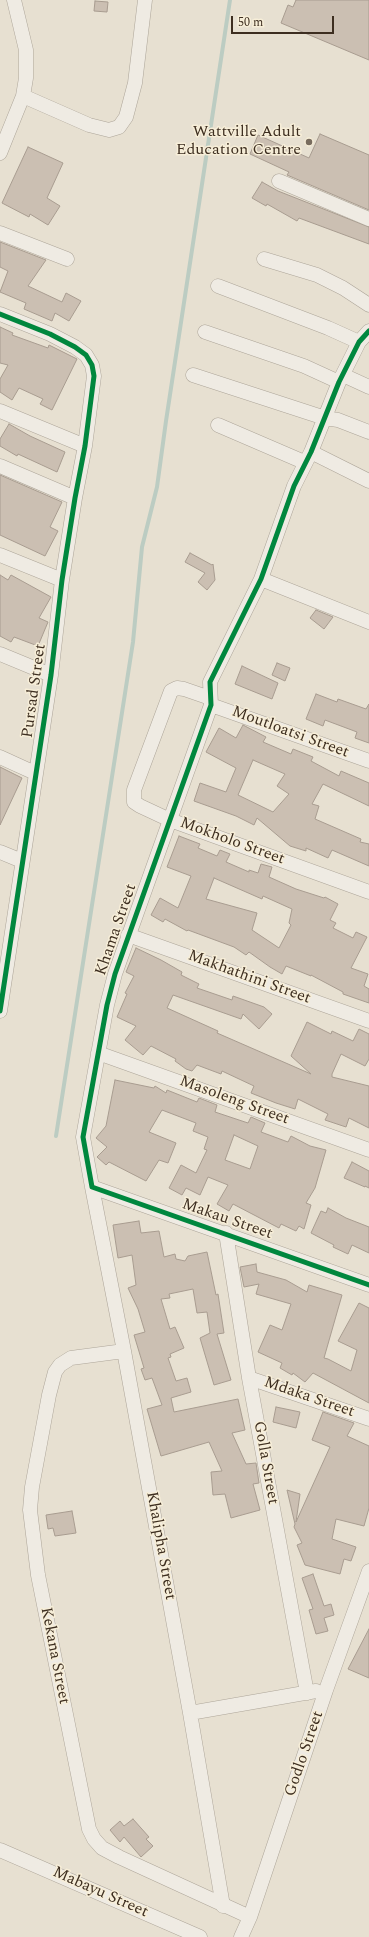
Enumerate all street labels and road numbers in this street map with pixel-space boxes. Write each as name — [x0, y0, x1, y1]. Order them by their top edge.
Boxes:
street label: Pursad Street — [19, 643, 51, 739]
street label: Moutloatsi Street — [229, 703, 351, 763]
street label: Mokholo Street — [177, 814, 287, 870]
street label: Khama Street — [92, 882, 142, 978]
street label: Makhathini Street — [185, 947, 313, 1009]
street label: Masoleng Street — [177, 1072, 291, 1130]
street label: Makau Street — [179, 1196, 275, 1244]
street label: Mdaka Street — [261, 1374, 357, 1422]
street label: Golla Street — [248, 1420, 282, 1506]
street label: Khalipha Street — [141, 1490, 179, 1602]
street label: Kekana Street — [35, 1606, 73, 1706]
street label: Godlo Street — [281, 1709, 329, 1799]
street label: Mabayu Street — [49, 1863, 151, 1923]

